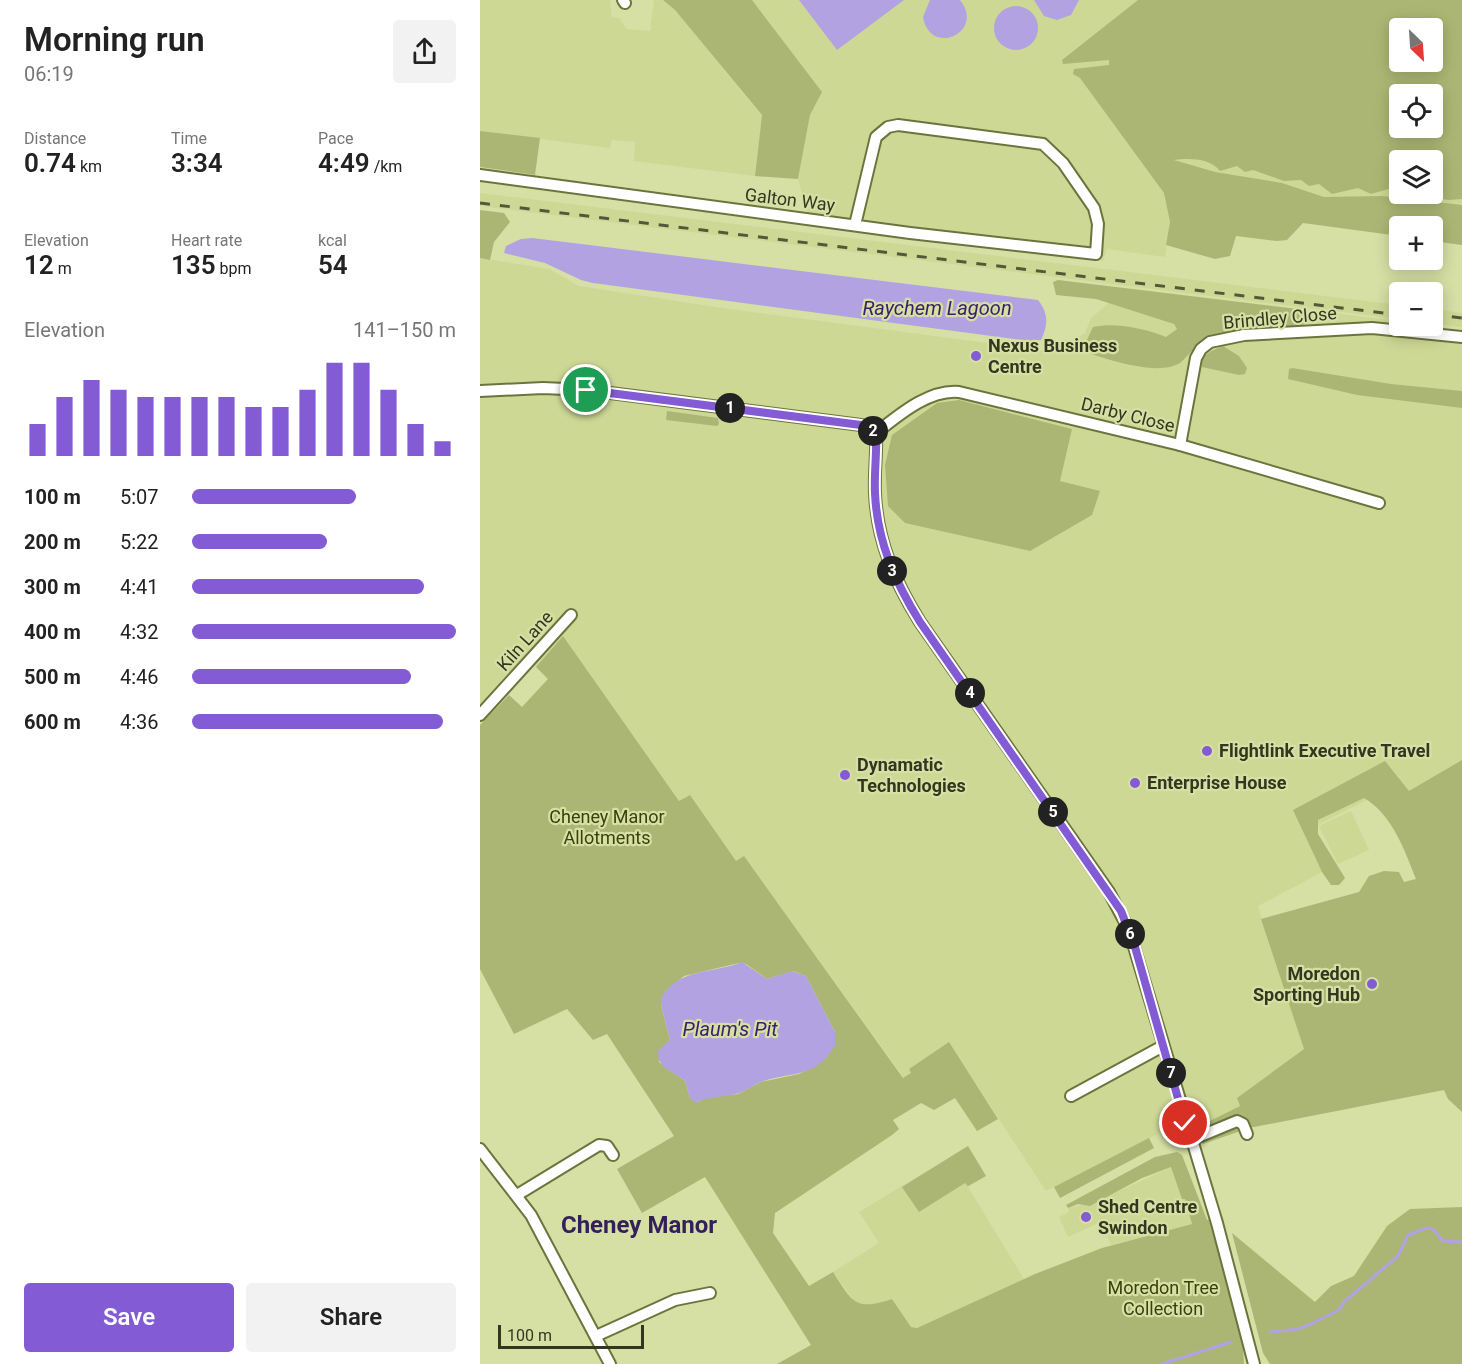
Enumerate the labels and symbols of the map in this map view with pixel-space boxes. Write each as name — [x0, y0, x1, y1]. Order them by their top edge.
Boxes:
north arrow — [1389, 18, 1443, 72]
street label: Galton Way — [744, 184, 837, 216]
water label: Raychem Lagoon — [862, 296, 1012, 320]
street label: Brindley Close — [1222, 302, 1338, 333]
place label: Nexus Business Centre — [988, 335, 1117, 377]
marker: Nexus Business Centre — [969, 349, 983, 363]
pin — [560, 364, 611, 415]
pin: 1 — [715, 393, 745, 423]
street label: Darby Close — [1079, 393, 1177, 436]
pin: 2 — [858, 416, 888, 446]
pin: 3 — [877, 556, 907, 586]
street label: Kiln Lane — [492, 606, 557, 675]
pin: 4 — [955, 678, 985, 708]
place label: Flightlink Executive Travel — [1219, 740, 1430, 761]
marker: Flightlink Executive Travel — [1200, 744, 1214, 758]
place label: Dynamatic Technologies — [857, 754, 966, 796]
marker: Dynamatic Technologies — [838, 768, 852, 782]
place label: Enterprise House — [1147, 772, 1287, 793]
marker: Enterprise House — [1128, 776, 1142, 790]
pin: 5 — [1038, 797, 1068, 827]
park label: Cheney Manor Allotments — [549, 806, 665, 848]
pin: 6 — [1115, 919, 1145, 949]
place label: Moredon Sporting Hub — [1253, 963, 1360, 1005]
marker: Moredon Sporting Hub — [1365, 977, 1379, 991]
water label: Plaum's Pit — [682, 1017, 778, 1041]
pin: 7 — [1156, 1058, 1186, 1088]
pin — [1159, 1097, 1210, 1148]
place label: Shed Centre Swindon — [1098, 1196, 1198, 1238]
marker: Shed Centre Swindon — [1079, 1210, 1093, 1224]
district label: Cheney Manor — [561, 1211, 717, 1239]
park label: Moredon Tree Collection — [1107, 1277, 1219, 1319]
scale bar — [498, 1322, 644, 1350]

